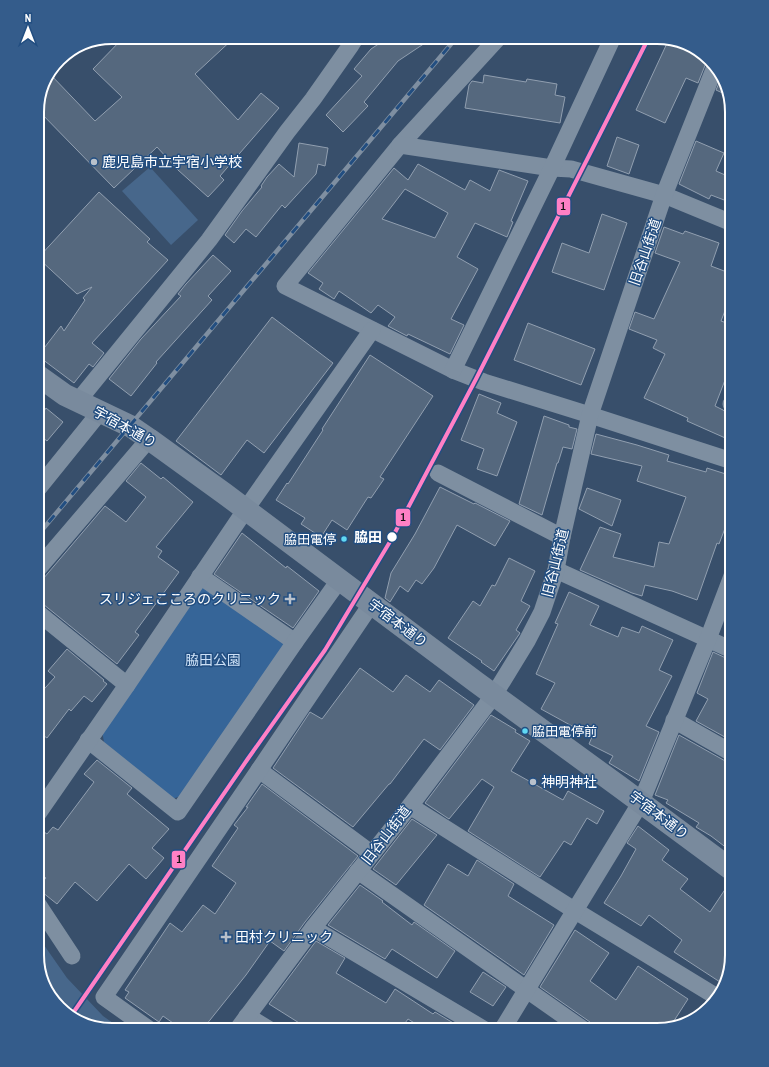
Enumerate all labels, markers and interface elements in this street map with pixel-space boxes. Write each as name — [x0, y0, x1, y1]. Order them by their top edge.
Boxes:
north arrow — [8, 8, 48, 48]
text: N — [25, 11, 31, 25]
place label: 鹿児島市立宇宿小学校 — [102, 153, 242, 171]
marker: 鹿児島市立宇宿小学校 — [89, 157, 99, 167]
line badge: 1 — [556, 197, 571, 216]
text: 1 — [560, 199, 566, 213]
street label: 旧谷山街道 — [625, 216, 665, 288]
street label: 宇宿本通り — [90, 402, 160, 452]
line badge: 1 — [395, 508, 411, 527]
text: 1 — [400, 510, 406, 524]
street label: 旧谷山街道 — [538, 527, 572, 599]
place label: 脇田 — [354, 528, 382, 546]
marker: 脇田 — [385, 530, 399, 544]
place label: 脇田電停 — [284, 531, 336, 548]
marker: 脇田電停 — [339, 534, 349, 544]
place label: スリジェこころのクリニック — [99, 590, 281, 608]
marker: スリジェこころのクリニック — [284, 593, 296, 605]
street label: 宇宿本通り — [365, 595, 431, 651]
park label: 脇田公園 — [185, 651, 241, 669]
place label: 脇田電停前 — [532, 723, 597, 740]
marker: 脇田電停前 — [520, 726, 530, 736]
place label: 神明神社 — [541, 773, 597, 791]
marker: 神明神社 — [528, 777, 538, 787]
street label: 宇宿本通り — [626, 787, 692, 843]
street label: 旧谷山街道 — [357, 802, 415, 868]
line badge: 1 — [171, 850, 186, 869]
text: 1 — [176, 852, 182, 866]
place label: 田村クリニック — [235, 928, 333, 946]
marker: 田村クリニック — [220, 931, 232, 943]

